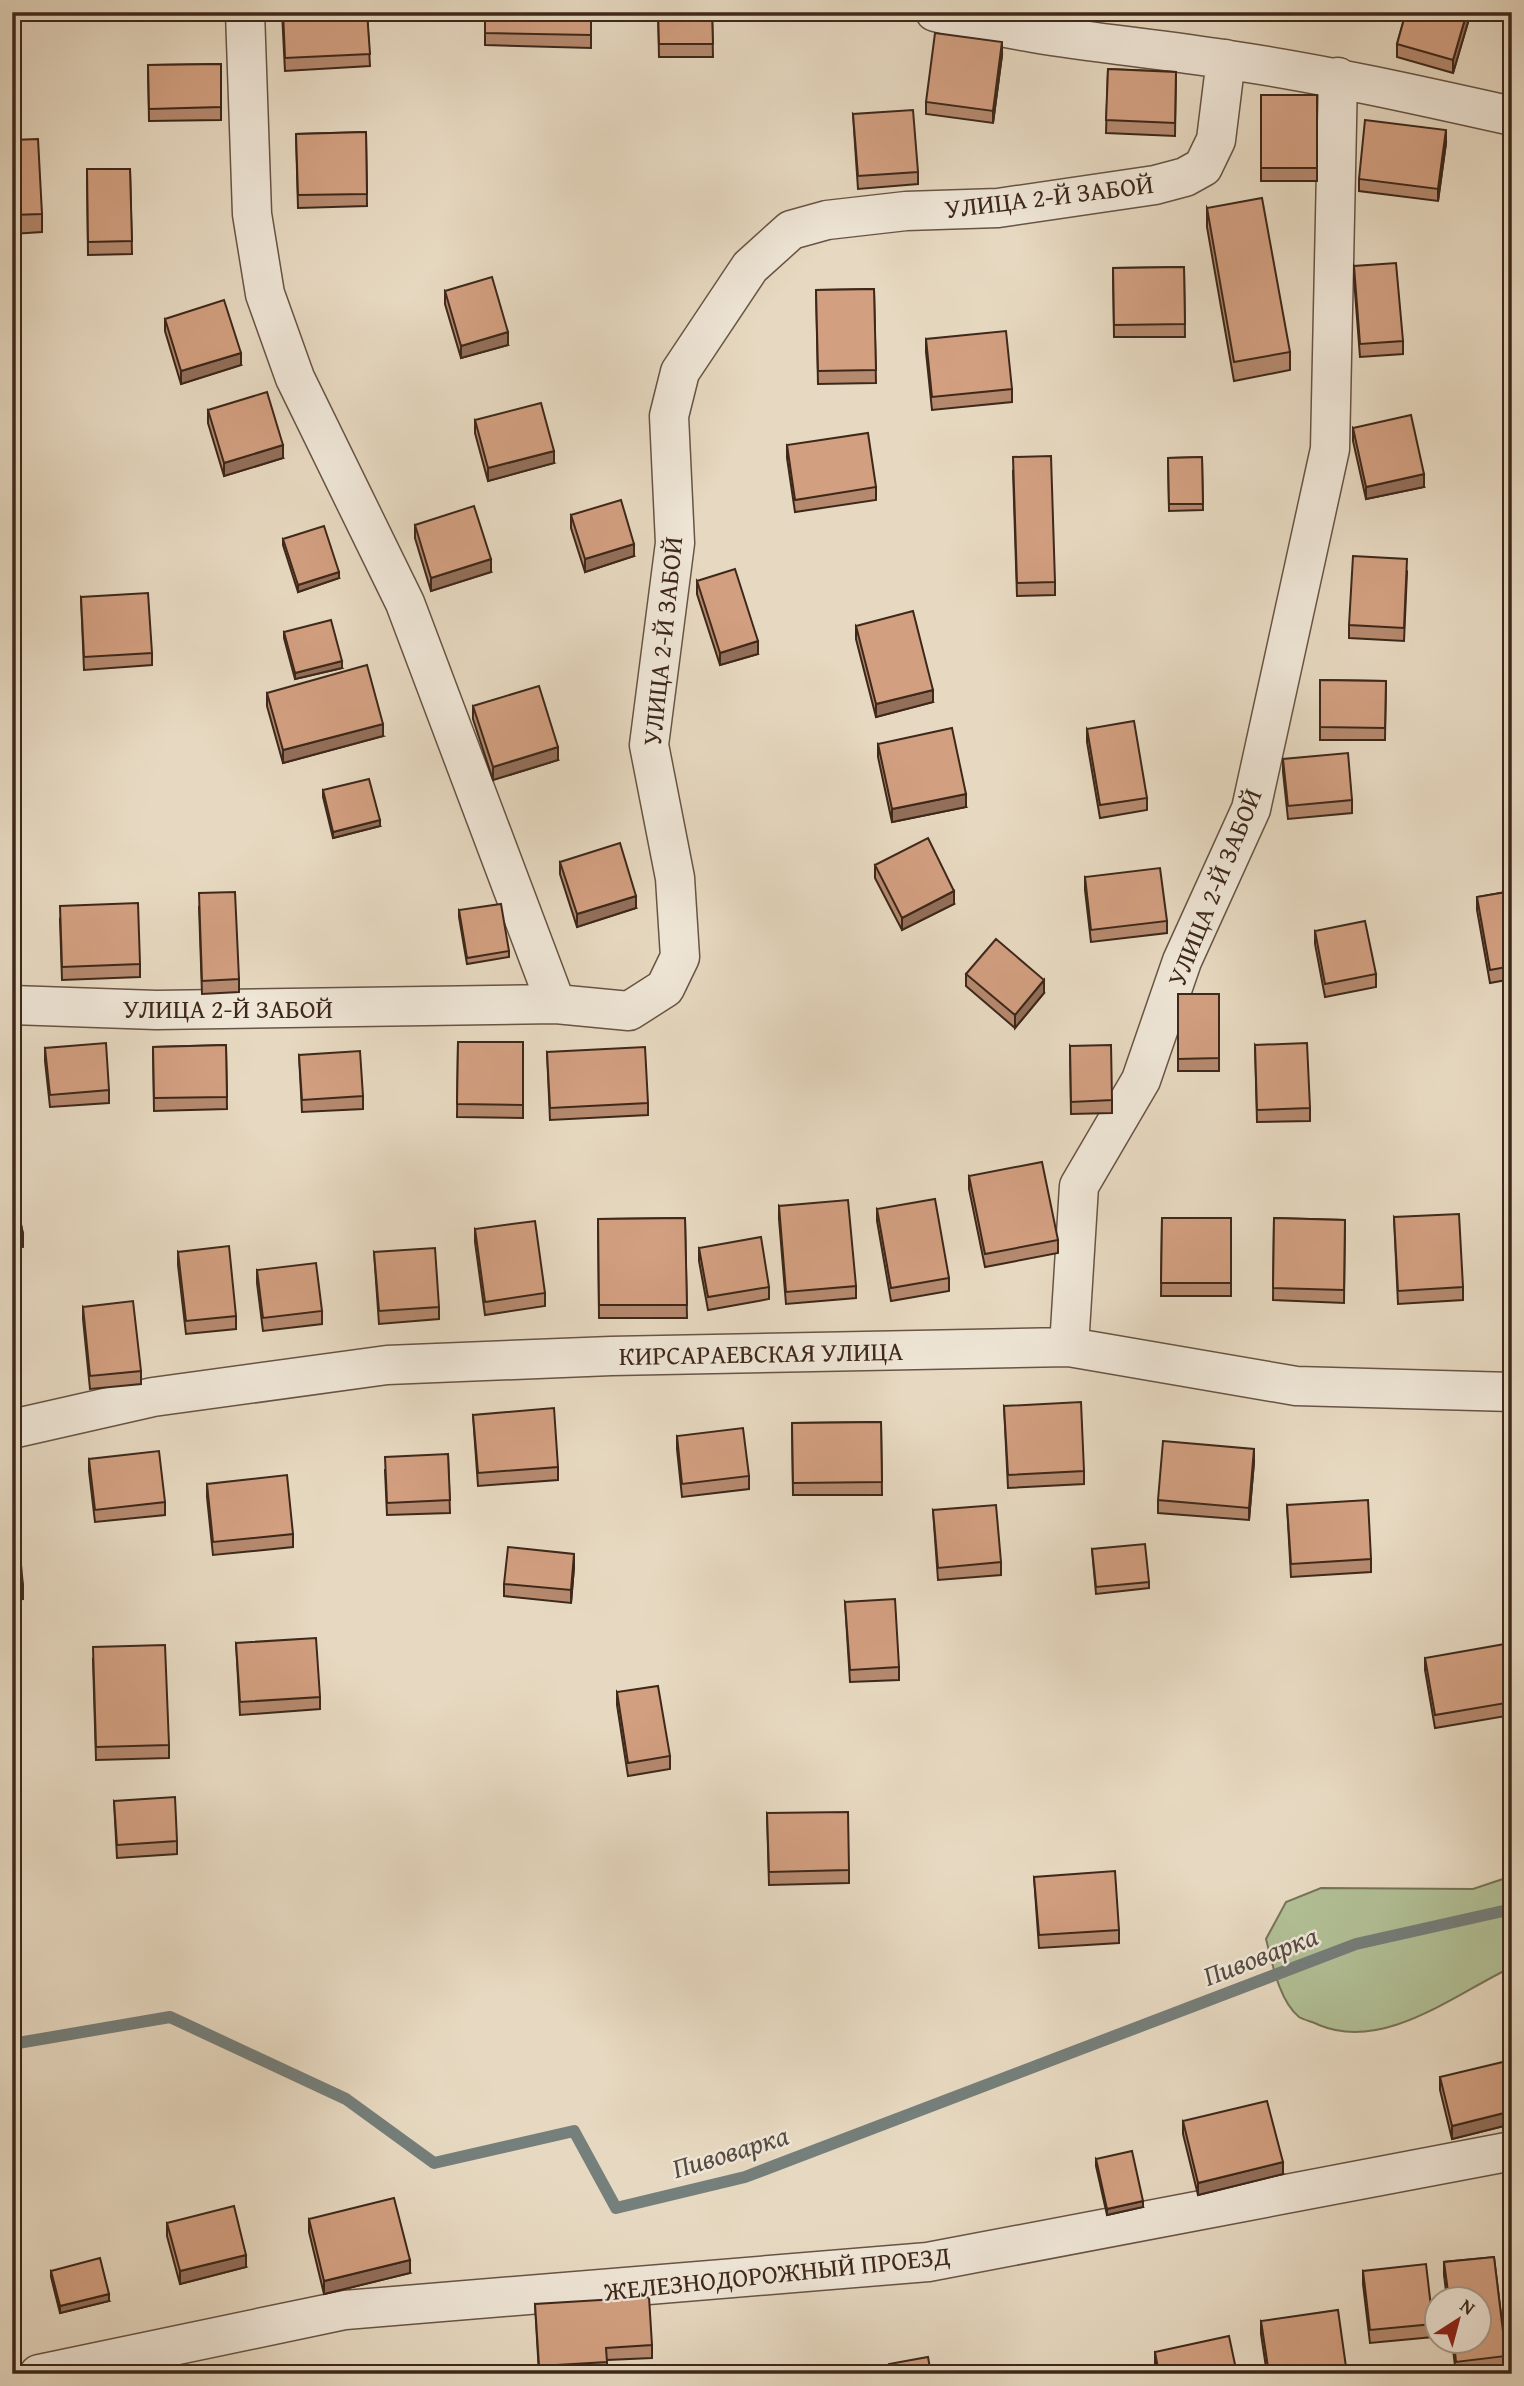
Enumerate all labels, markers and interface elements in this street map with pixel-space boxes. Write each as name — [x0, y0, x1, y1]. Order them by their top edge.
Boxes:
street label: УЛИЦА 2-Й ЗАБОЙ — [942, 164, 1156, 228]
street label: УЛИЦА 2-Й ЗАБОЙ — [632, 534, 692, 748]
street label: УЛИЦА 2-Й ЗАБОЙ — [1157, 782, 1271, 992]
street label: УЛИЦА 2-Й ЗАБОЙ — [123, 989, 333, 1028]
street label: КИРСАРАЕВСКАЯ УЛИЦА — [619, 1331, 904, 1375]
water label: Пивоварка — [1197, 1914, 1323, 1996]
water label: Пивоварка — [667, 2114, 793, 2188]
street label: ЖЕЛЕЗНОДОРОЖНЫЙ ПРОЕЗД — [601, 2235, 952, 2311]
north arrow — [1422, 2284, 1492, 2354]
text: N — [1455, 2291, 1482, 2321]

